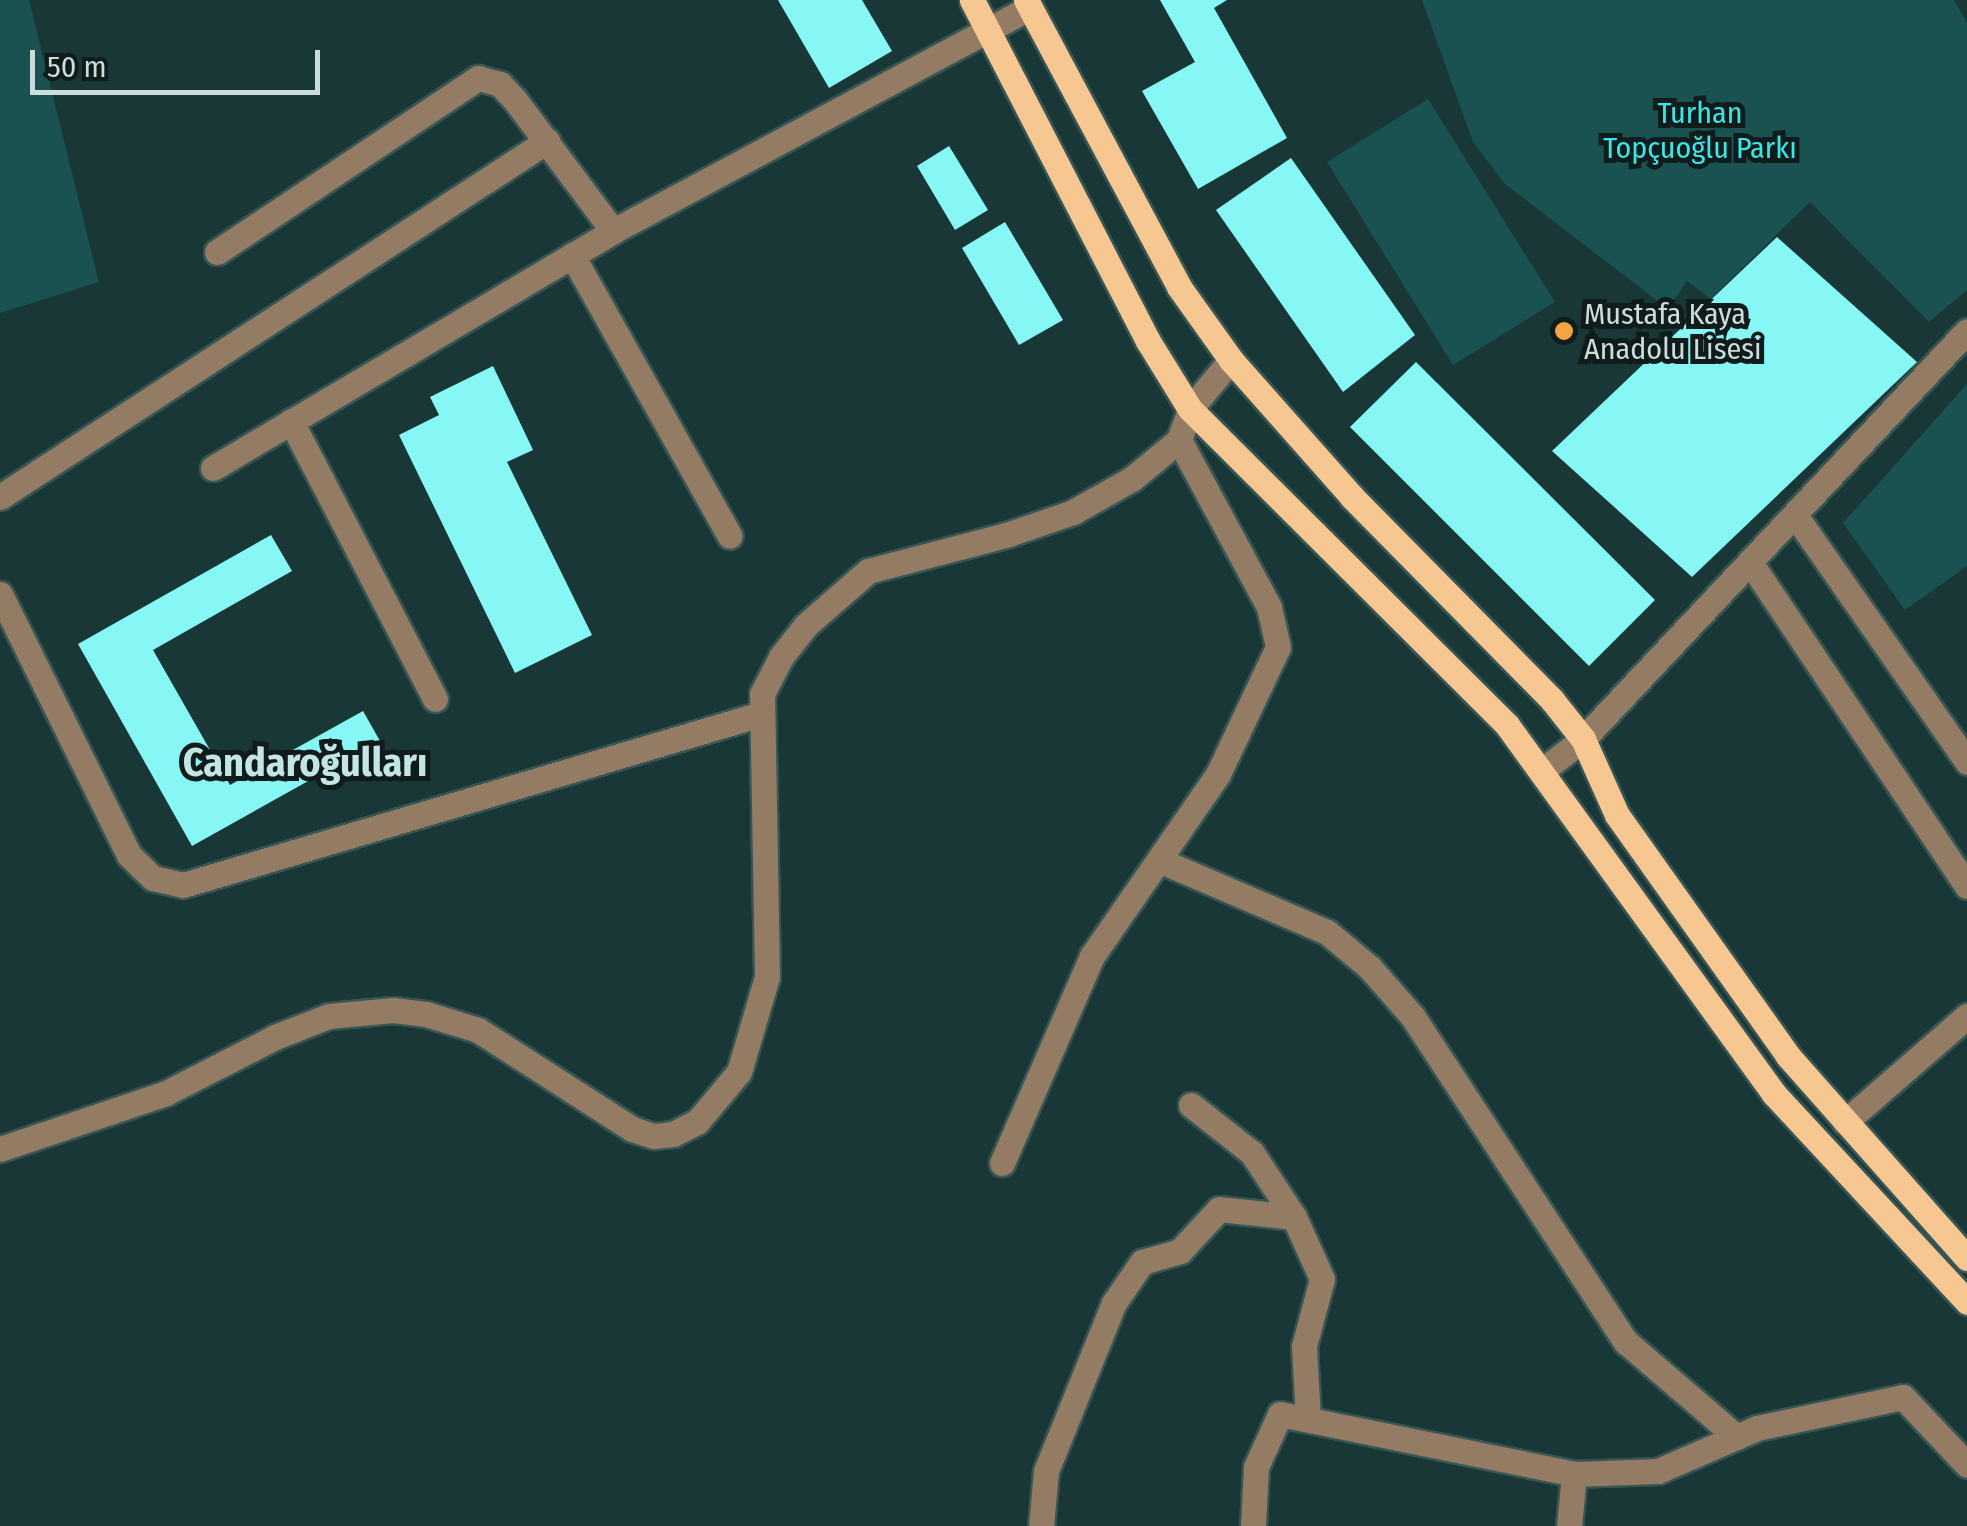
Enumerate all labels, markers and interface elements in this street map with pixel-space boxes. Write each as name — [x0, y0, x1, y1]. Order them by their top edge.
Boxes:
scale bar — [35, 30, 325, 92]
text: 50 m — [47, 49, 107, 85]
park label: Turhan Topçuoğlu Parkı — [1603, 95, 1797, 166]
place label: Mustafa Kaya Anadolu Lisesi — [1584, 296, 1762, 366]
marker: Mustafa Kaya Anadolu Lisesi — [1553, 320, 1575, 342]
district label: Candaroğulları — [183, 739, 427, 787]

